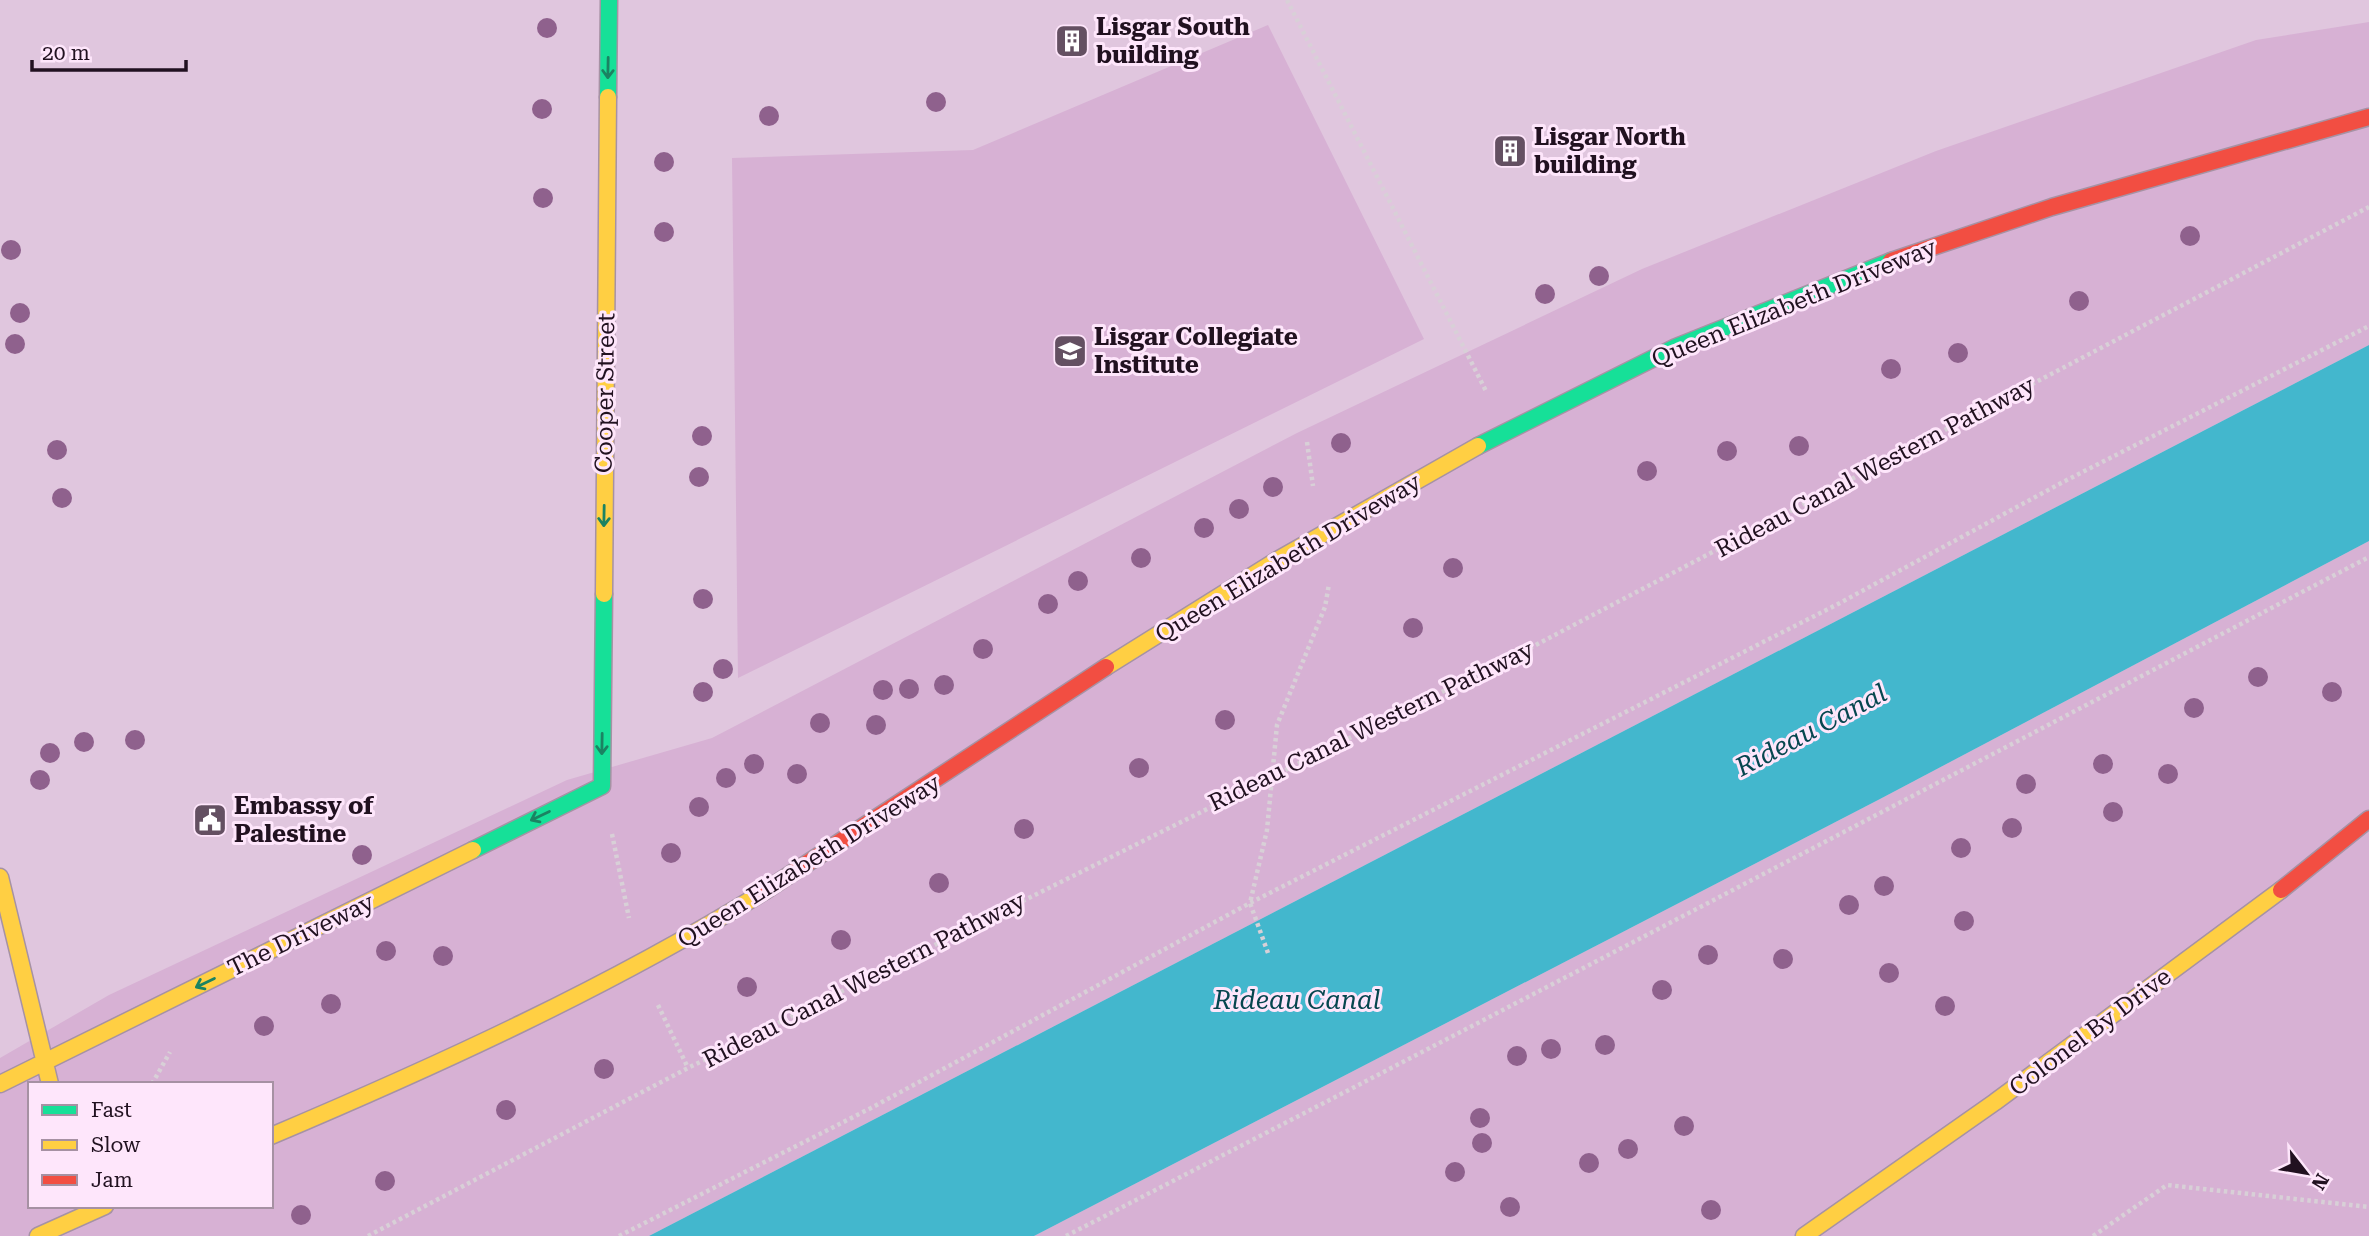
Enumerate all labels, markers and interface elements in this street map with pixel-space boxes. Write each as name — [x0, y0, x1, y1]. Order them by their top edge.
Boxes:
place label: Lisgar South building — [1096, 13, 1250, 69]
building icon: Lisgar South building — [1053, 22, 1091, 60]
scale bar — [32, 28, 186, 72]
text: 20 m — [42, 41, 90, 65]
one-way arrow — [601, 56, 615, 79]
place label: Lisgar North building — [1534, 123, 1686, 179]
building icon: Lisgar North building — [1491, 132, 1529, 170]
street label: Queen Elizabeth Driveway — [1648, 233, 1941, 373]
street label: Cooper Street — [590, 313, 620, 473]
place label: Lisgar Collegiate Institute — [1094, 323, 1298, 379]
school or university icon: Lisgar Collegiate Institute — [1051, 332, 1089, 370]
street label: Rideau Canal Western Pathway — [1710, 370, 2040, 563]
street label: Queen Elizabeth Driveway — [1150, 467, 1426, 648]
one-way arrow — [597, 504, 611, 527]
street label: Rideau Canal Western Pathway — [1204, 635, 1539, 817]
water label: Rideau Canal — [1729, 678, 1892, 783]
one-way arrow — [595, 732, 609, 755]
street label: Queen Elizabeth Driveway — [672, 768, 946, 954]
place label: Embassy of Palestine — [234, 792, 374, 848]
public building icon: Embassy of Palestine — [191, 801, 229, 839]
one-way arrow — [530, 810, 551, 823]
street label: Rideau Canal Western Pathway — [698, 886, 1031, 1074]
street label: The Driveway — [223, 887, 379, 983]
street label: Colonel By Drive — [2004, 962, 2176, 1102]
one-way arrow — [195, 976, 216, 990]
water label: Rideau Canal — [1213, 985, 1380, 1015]
legend — [28, 1082, 273, 1208]
text: Fast — [91, 1098, 132, 1122]
text: Slow — [91, 1133, 141, 1157]
north arrow — [2271, 1138, 2341, 1208]
text: Jam — [91, 1168, 133, 1192]
text: N — [2306, 1169, 2334, 1194]

